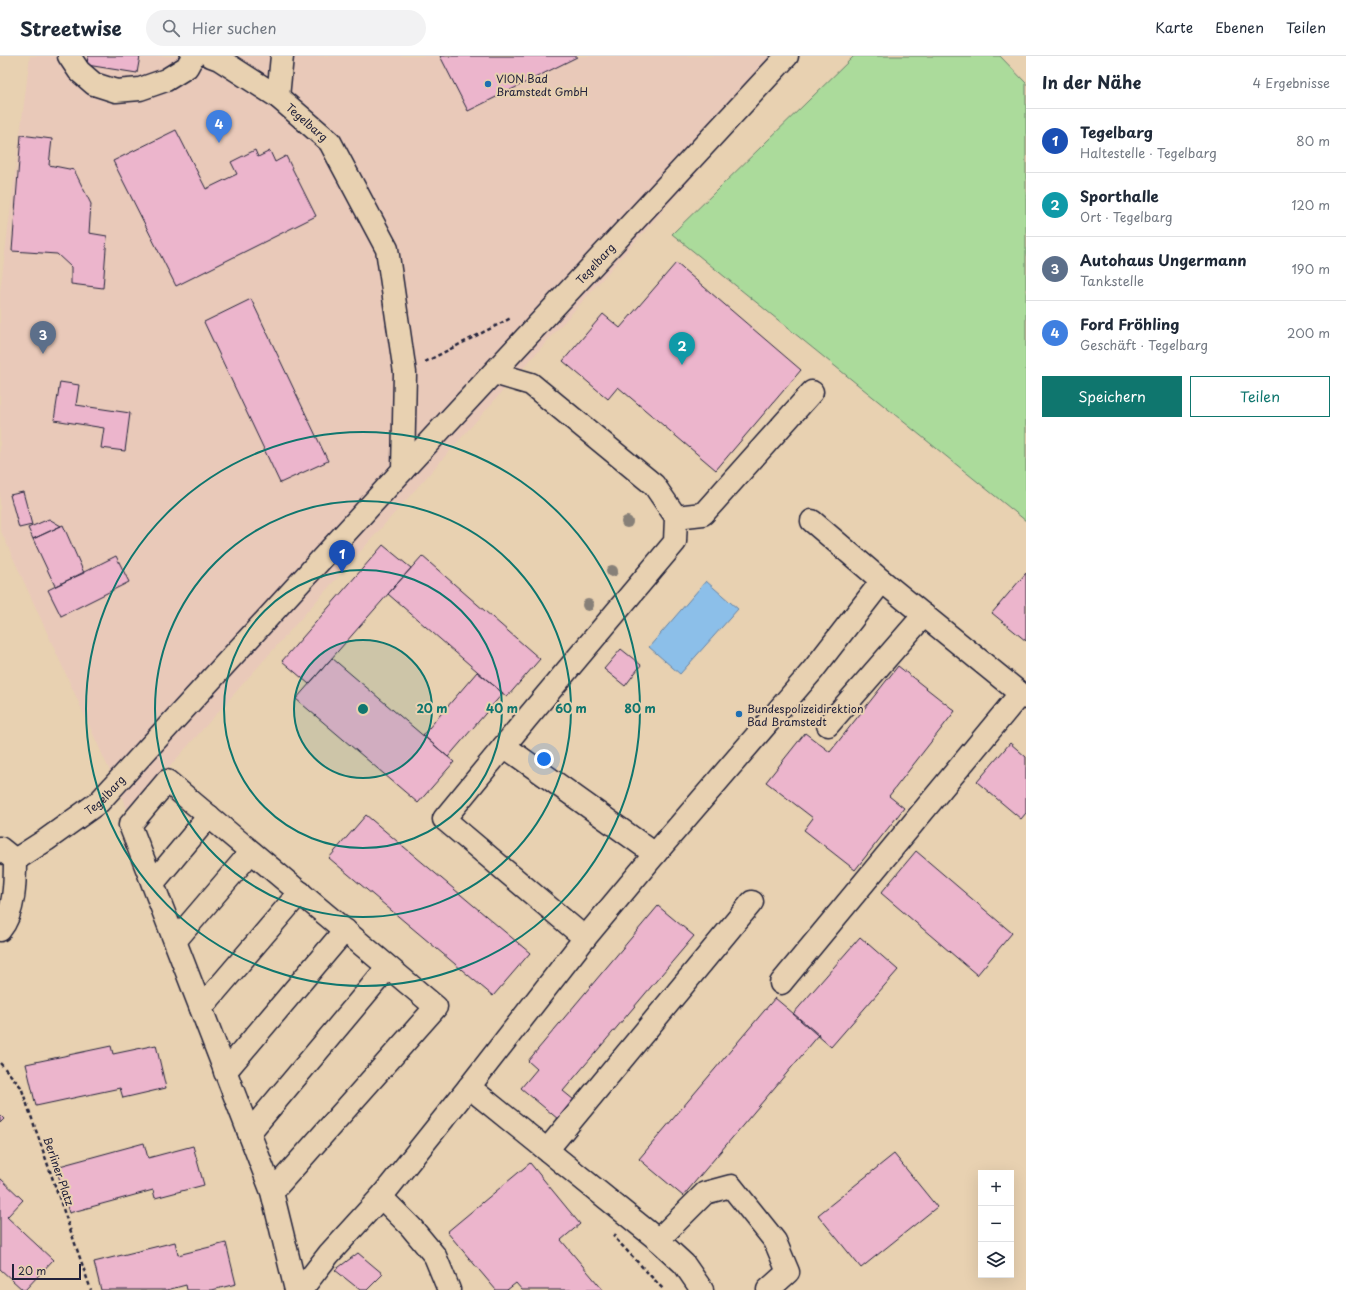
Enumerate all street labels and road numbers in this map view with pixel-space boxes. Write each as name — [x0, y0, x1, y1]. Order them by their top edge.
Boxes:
street label: Tegelbarg — [282, 99, 332, 145]
street label: Tegelbarg — [571, 239, 618, 288]
street label: Tegelbarg — [81, 771, 128, 819]
street label: Berliner Platz — [39, 1134, 79, 1208]

